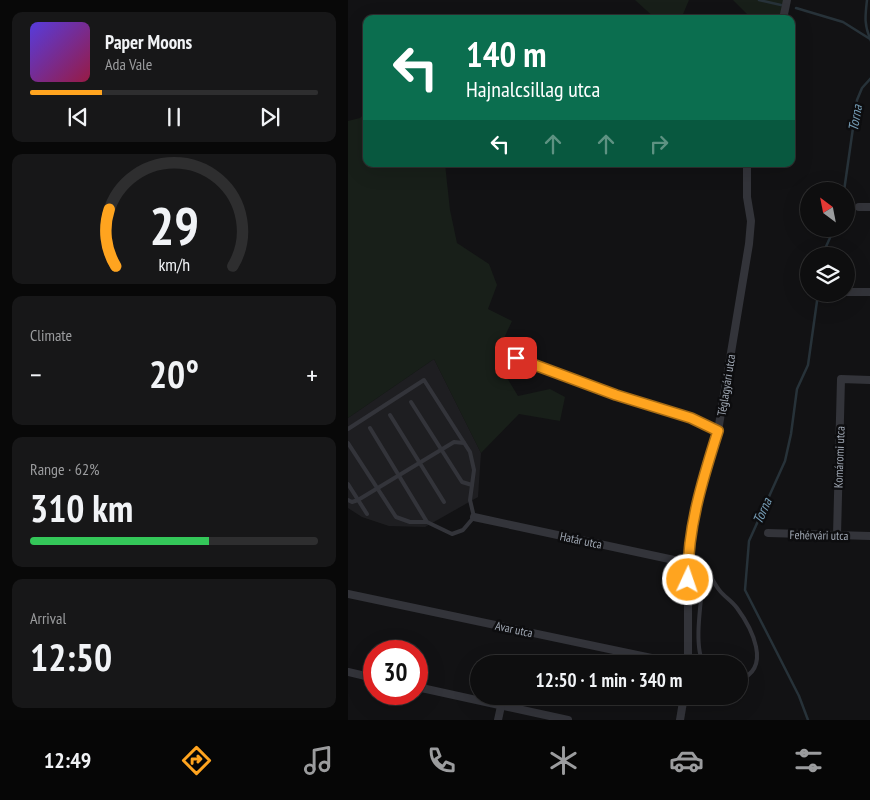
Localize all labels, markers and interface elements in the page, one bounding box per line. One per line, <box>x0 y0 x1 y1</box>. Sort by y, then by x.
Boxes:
text: Paper Moons <box>105 30 192 54</box>
text: 140 m <box>466 31 547 77</box>
icon: left <box>383 35 448 100</box>
text: Ada Vale <box>105 54 152 74</box>
text: Hajnalcsillag utca <box>466 75 600 103</box>
water label: Torna <box>844 102 866 132</box>
icon: previous <box>64 103 92 131</box>
icon: pause <box>160 103 188 131</box>
icon: next <box>256 103 284 131</box>
icon: left <box>486 130 514 158</box>
icon: ahead <box>539 130 567 158</box>
icon: ahead <box>592 130 620 158</box>
icon: right <box>645 130 673 158</box>
north arrow <box>800 182 856 238</box>
map controls <box>800 182 855 302</box>
text: 29 <box>149 192 199 259</box>
button: layers <box>800 247 855 302</box>
text: km/h <box>158 253 190 276</box>
text: Climate <box>30 325 72 345</box>
pin <box>495 337 537 379</box>
icon: arrive <box>502 344 530 372</box>
text: 20° <box>149 349 199 398</box>
street label: Téglagyári utca <box>714 353 738 417</box>
text: − <box>30 356 42 393</box>
text: + <box>306 356 318 393</box>
street label: Komáromi utca <box>830 425 848 488</box>
text: Range · 62% <box>30 459 99 479</box>
text: 310 km <box>30 483 133 532</box>
water label: Torna <box>748 494 776 527</box>
street label: Fehérvári utca <box>789 527 849 543</box>
street label: Határ utca <box>559 528 604 552</box>
position arrow <box>661 553 713 605</box>
text: Arrival <box>30 608 66 628</box>
street label: Avar utca <box>494 618 534 640</box>
text: 12:50 <box>30 632 112 681</box>
speed limit sign: 30 <box>363 640 428 705</box>
text: 12:50 · 1 min · 340 m <box>536 668 682 692</box>
icon: directions <box>179 743 214 778</box>
icon: music <box>301 743 336 778</box>
icon: phone <box>424 743 459 778</box>
icon: climate <box>546 743 581 778</box>
icon: car <box>669 743 704 778</box>
icon: filters <box>791 743 826 778</box>
text: 12:49 <box>44 746 91 774</box>

